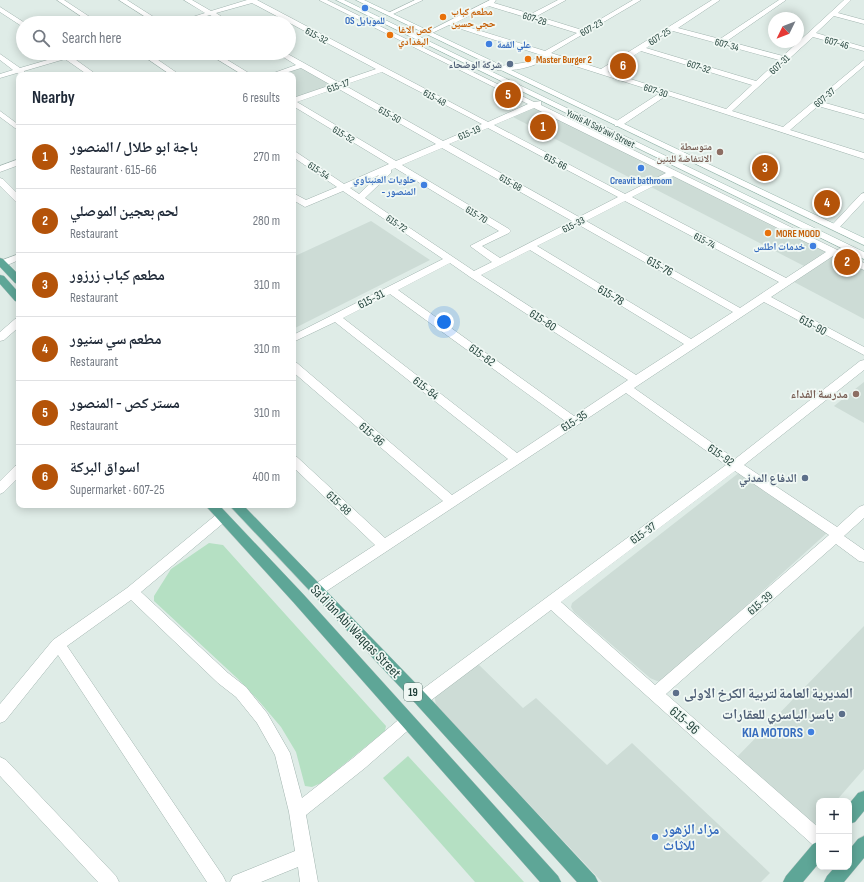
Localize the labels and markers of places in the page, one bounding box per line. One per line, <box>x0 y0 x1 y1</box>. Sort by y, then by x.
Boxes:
marker: OS للموبايل <box>360 3 370 13</box>
place label: مطعم كباب حجي حسين <box>451 6 496 31</box>
marker: مطعم كباب حجي حسين <box>438 12 448 22</box>
place label: OS للموبايل <box>345 15 385 27</box>
place label: كص الاغا البغدادي <box>398 24 433 49</box>
marker: كص الاغا البغدادي <box>385 30 395 40</box>
marker: علي القمة <box>484 39 494 49</box>
place label: علي القمة <box>497 39 531 52</box>
pin: 6 <box>610 51 636 81</box>
marker: Master Burger 2 <box>523 54 533 64</box>
place label: Master Burger 2 <box>536 54 592 66</box>
place label: شركة الوضحاء <box>449 59 502 71</box>
marker: شركة الوضحاء <box>505 59 515 69</box>
pin: 5 <box>495 80 521 110</box>
pin: 1 <box>530 112 556 142</box>
place label: متوسطة الانتفاضة للبنين <box>656 141 712 165</box>
marker: متوسطة الانتفاضة للبنين <box>715 147 725 157</box>
pin: 3 <box>752 153 778 183</box>
marker: Creavit bathroom <box>636 163 646 173</box>
place label: حلويات العنبتاوي - المنصور <box>353 174 417 198</box>
place label: Creavit bathroom <box>610 175 672 187</box>
marker: حلويات العنبتاوي - المنصور <box>419 180 429 190</box>
pin: 4 <box>814 188 840 218</box>
marker: MORE MOOD <box>763 228 773 238</box>
place label: MORE MOOD <box>776 228 820 240</box>
place label: خدمات اطلس <box>754 241 806 253</box>
marker: خدمات اطلس <box>808 241 818 251</box>
pin: 2 <box>834 247 860 277</box>
place label: مدرسة الفداء <box>791 387 848 402</box>
marker: مدرسة الفداء <box>851 389 861 399</box>
place label: الدفاع المدني <box>739 471 797 488</box>
marker: الدفاع المدني <box>800 473 810 483</box>
place label: المديرية العامة لتربية الكرخ الاولى <box>684 685 853 702</box>
marker: المديرية العامة لتربية الكرخ الاولى <box>671 688 681 698</box>
place label: ياسر الياسري للعقارات <box>722 706 834 725</box>
marker: ياسر الياسري للعقارات <box>837 709 847 719</box>
place label: KIA MOTORS <box>742 724 803 741</box>
marker: KIA MOTORS <box>806 727 816 737</box>
place label: مزاد الزهور للاثاث <box>662 821 719 854</box>
marker: مزاد الزهور للاثاث <box>650 832 660 842</box>

